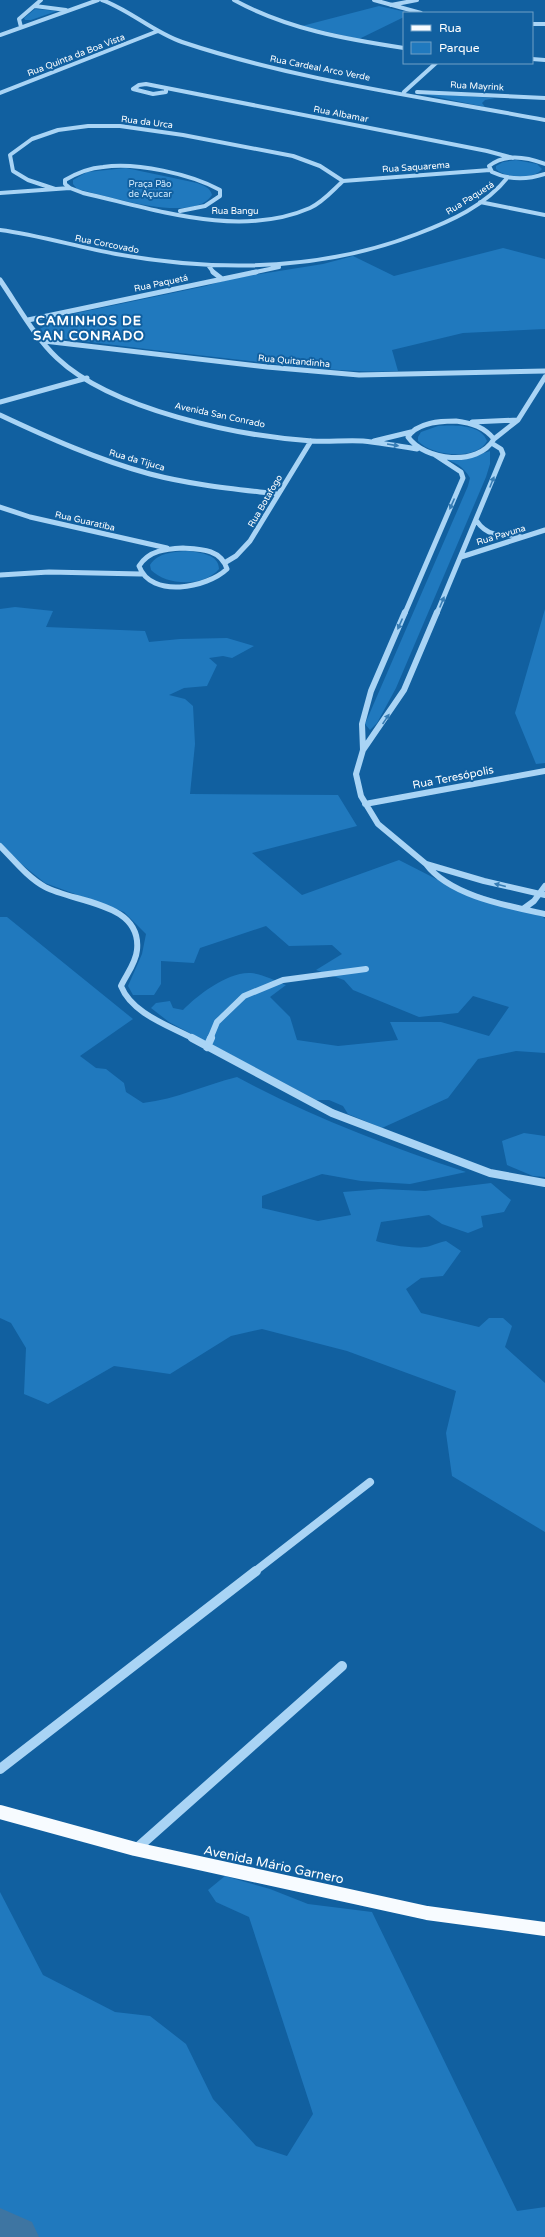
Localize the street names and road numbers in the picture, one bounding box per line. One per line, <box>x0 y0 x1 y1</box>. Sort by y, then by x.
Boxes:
street label: Rua Quinta da Boa Vista <box>26 32 127 79</box>
street label: Rua Cardeal Arco Verde <box>269 53 371 84</box>
street label: Rua Mayrink <box>450 80 504 93</box>
street label: Rua Albamar <box>313 104 370 125</box>
street label: Rua da Urca <box>120 114 174 131</box>
street label: Rua Saquarema <box>382 160 450 175</box>
street label: Rua Paquetá <box>444 179 496 218</box>
street label: Rua Bangu <box>211 206 259 217</box>
street label: Rua Corcovado <box>74 233 141 256</box>
street label: Rua Paquetá <box>133 272 189 295</box>
street label: Rua Quitandinha <box>258 353 330 370</box>
street label: Avenida San Conrado <box>174 401 267 431</box>
street label: Rua da Tijuca <box>108 447 166 474</box>
street label: Rua Botafogo <box>246 472 285 530</box>
street label: Rua Guaratiba <box>54 509 116 534</box>
street label: Rua Pavuna <box>475 523 527 548</box>
street label: Rua Teresópolis <box>411 763 495 792</box>
street label: Avenida Mário Garnero <box>202 1842 345 1888</box>

